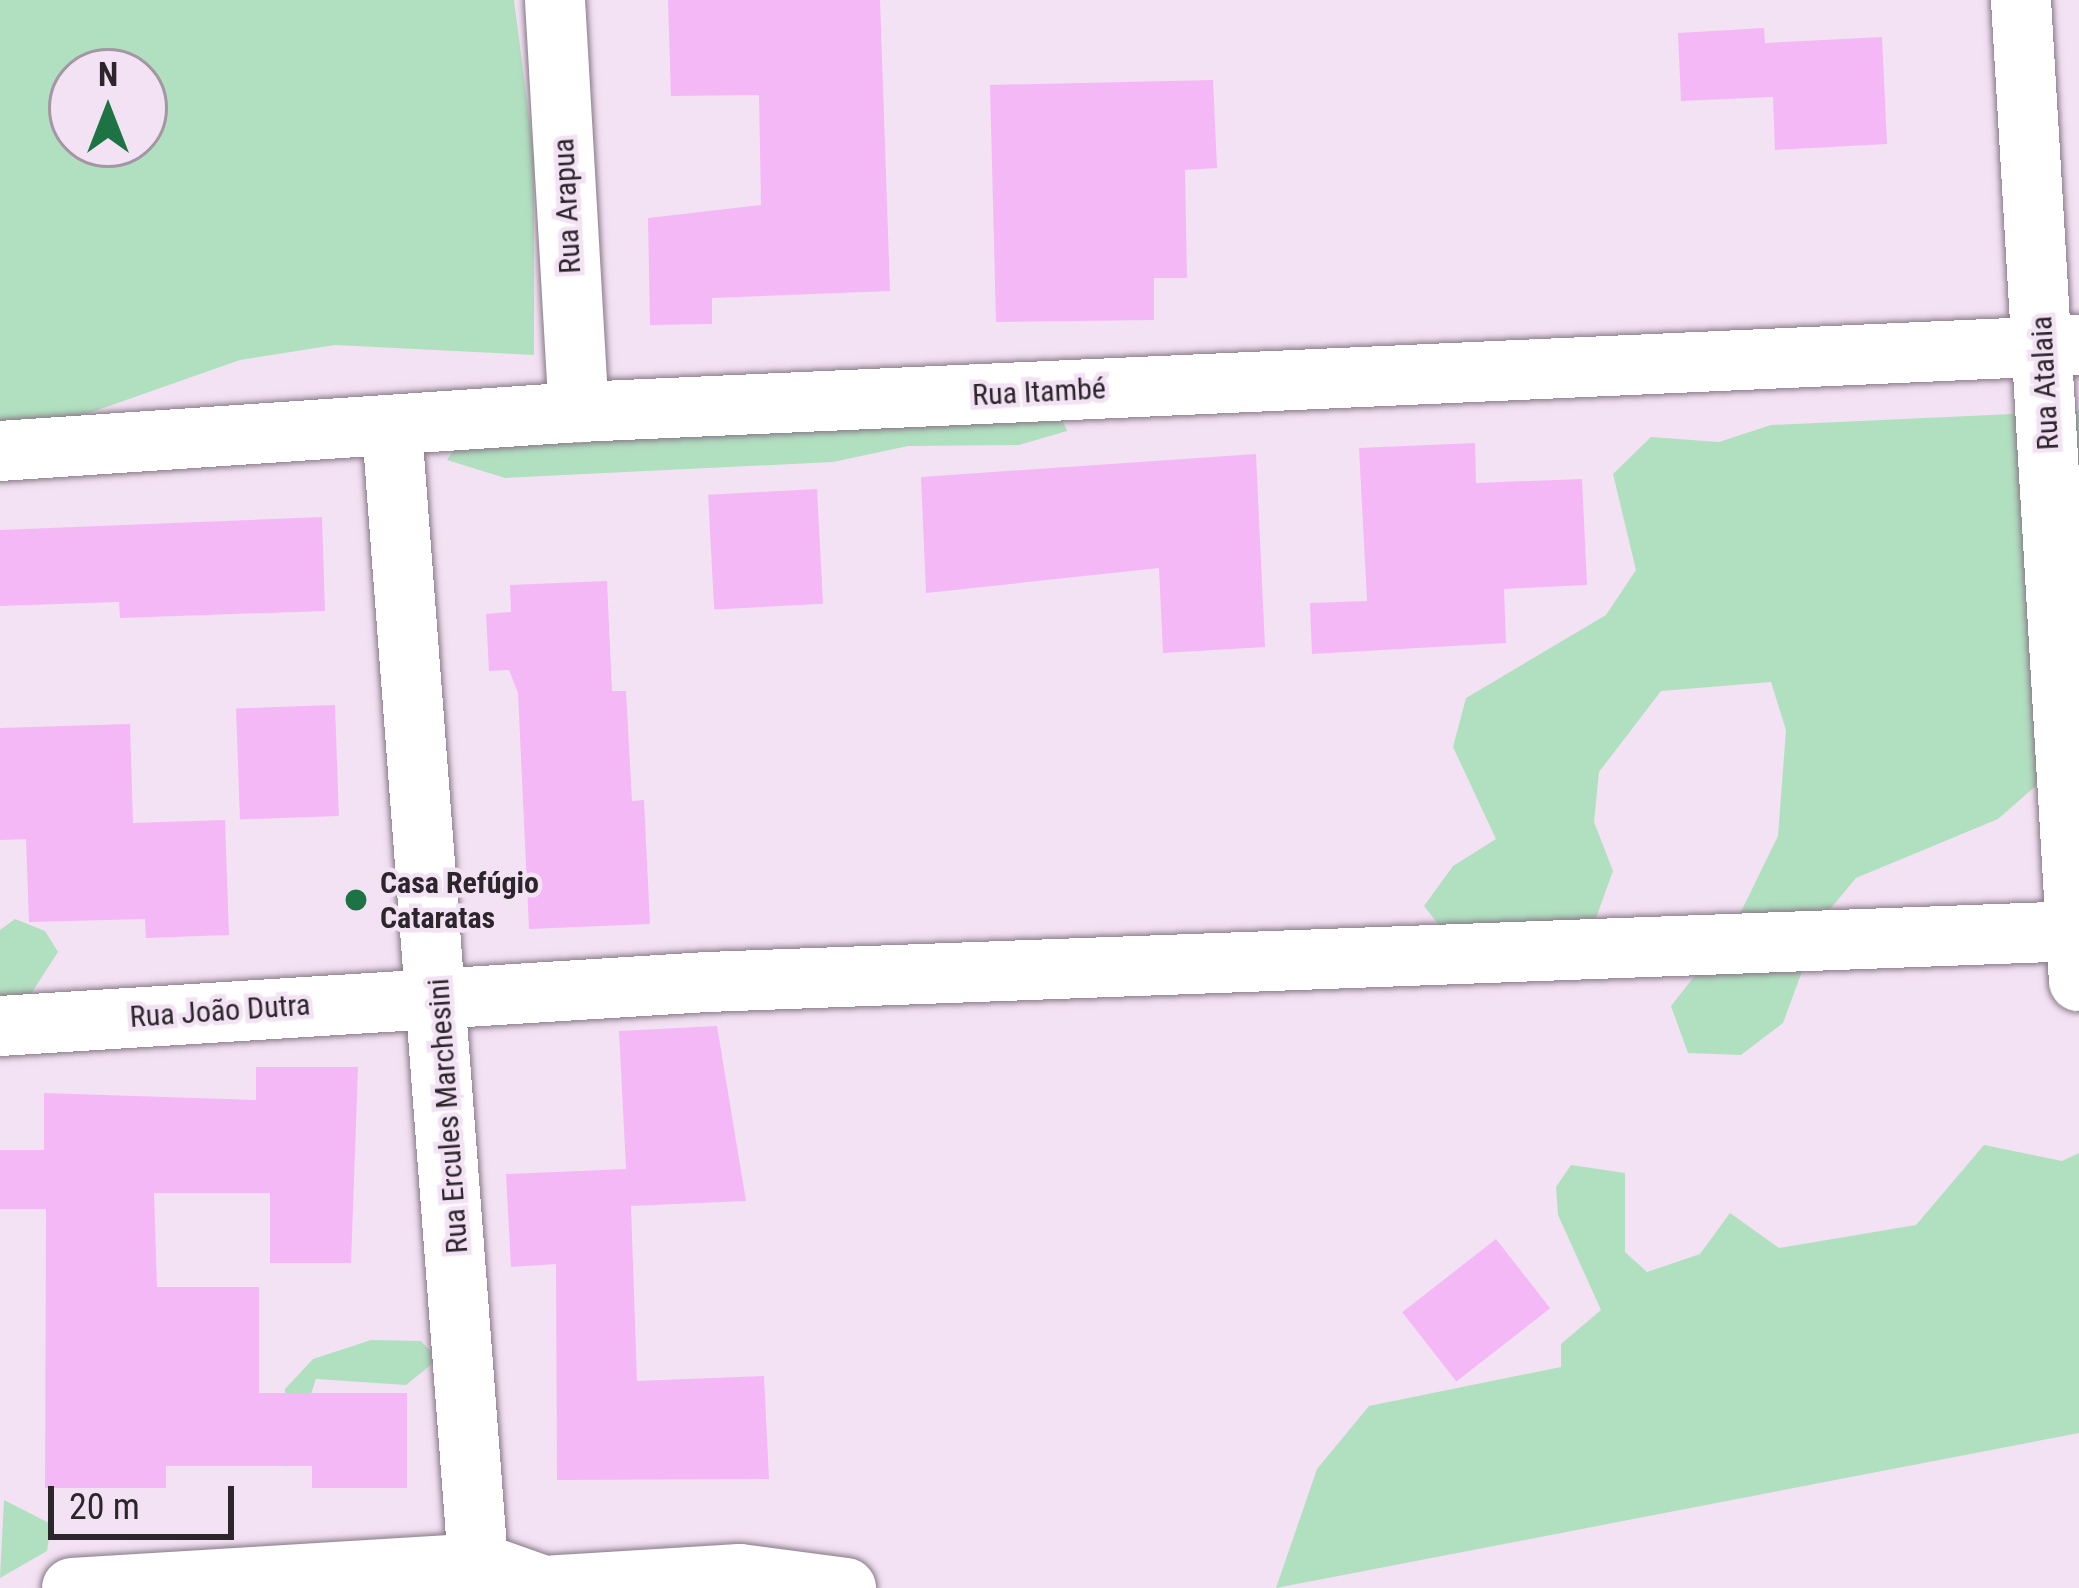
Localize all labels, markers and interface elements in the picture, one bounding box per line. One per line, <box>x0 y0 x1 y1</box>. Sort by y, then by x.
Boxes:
north arrow <box>48 48 168 168</box>
text: N <box>98 55 118 94</box>
street label: Rua Arapua <box>545 137 589 275</box>
street label: Rua Atalaia <box>2024 315 2066 451</box>
street label: Rua Itambé <box>971 371 1107 413</box>
place label: Casa Refúgio Cataratas <box>380 865 539 936</box>
marker: Casa Refúgio Cataratas <box>343 887 369 913</box>
street label: Rua Ercules Marchesini <box>420 977 476 1255</box>
street label: Rua João Dutra <box>128 987 312 1035</box>
scale bar <box>54 1462 240 1536</box>
text: 20 m <box>69 1486 140 1528</box>

